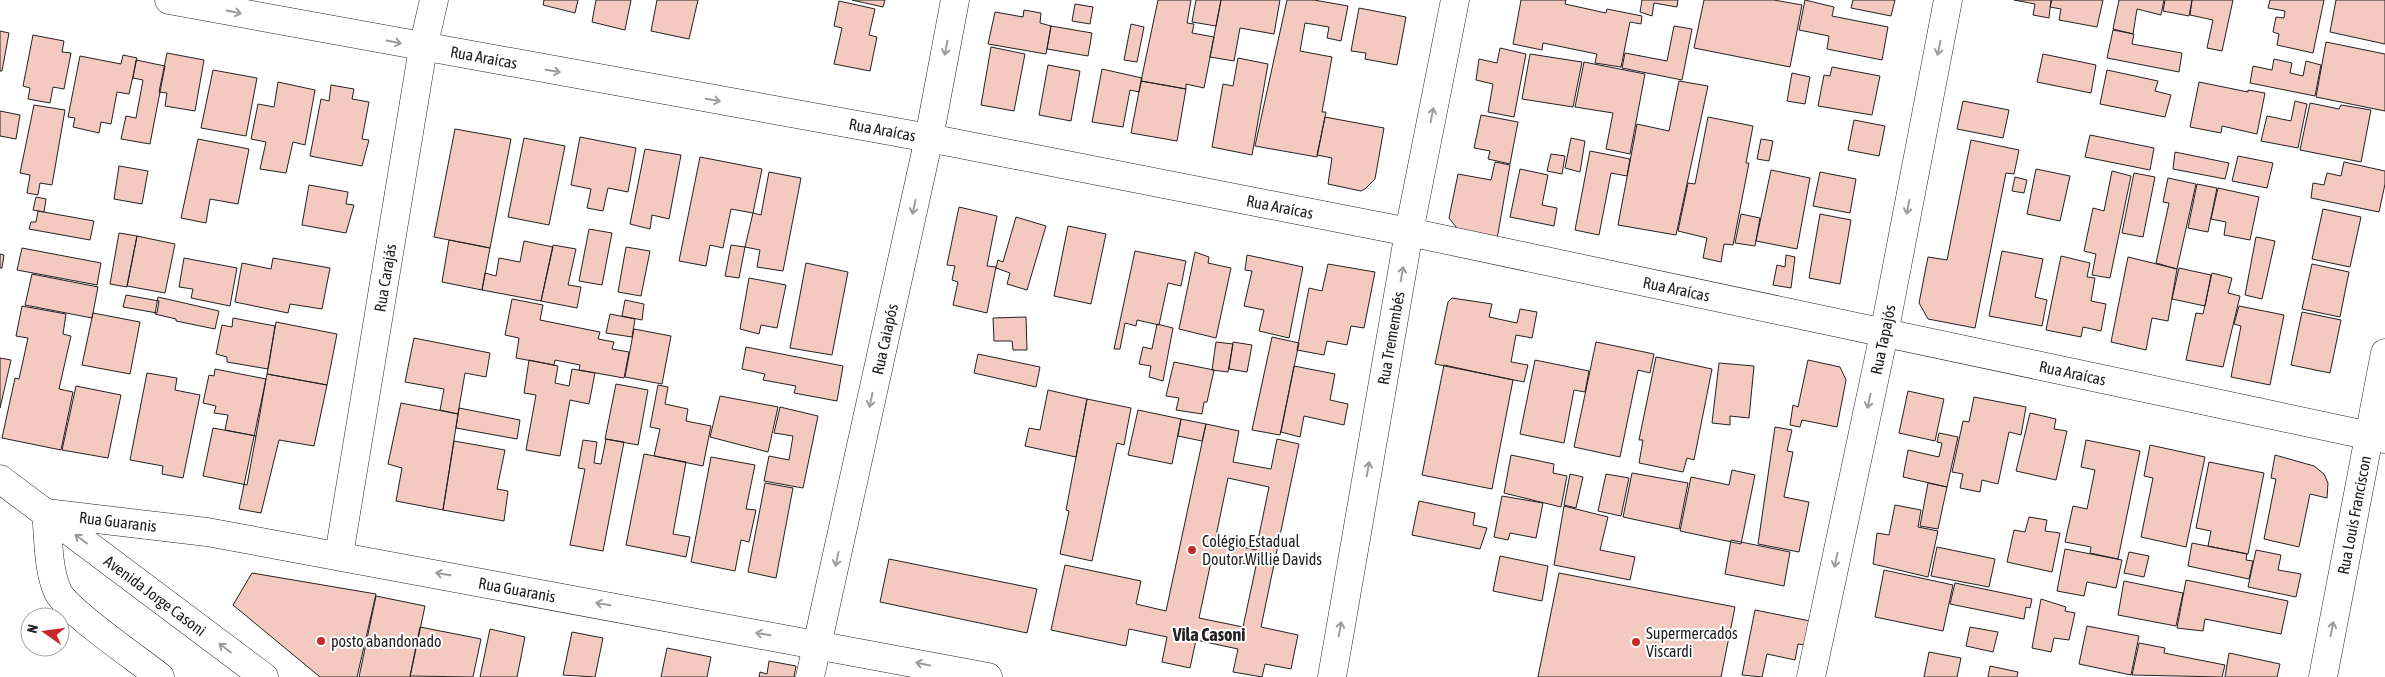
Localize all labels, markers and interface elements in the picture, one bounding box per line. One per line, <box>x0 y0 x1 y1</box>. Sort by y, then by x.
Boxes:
one-way arrow <box>225 8 241 18</box>
one-way arrow <box>385 38 401 48</box>
one-way arrow <box>1933 39 1943 55</box>
one-way arrow <box>940 40 950 56</box>
street label: Rua Araícas <box>449 42 519 72</box>
one-way arrow <box>545 67 561 77</box>
one-way arrow <box>705 95 721 105</box>
one-way arrow <box>1428 107 1437 123</box>
street label: Rua Araícas <box>847 115 918 145</box>
street label: Rua Araícas <box>1245 191 1315 222</box>
one-way arrow <box>908 199 918 215</box>
one-way arrow <box>1903 199 1912 215</box>
street label: Rua Carajás <box>370 242 399 313</box>
one-way arrow <box>1397 267 1407 283</box>
street label: Rua Araícas <box>1641 273 1712 305</box>
street label: Rua Tremembés <box>1374 290 1408 386</box>
street label: Rua Caiapós <box>868 302 901 376</box>
street label: Rua Tapajós <box>1867 303 1898 376</box>
street label: Rua Araícas <box>2038 357 2108 389</box>
one-way arrow <box>866 392 876 408</box>
one-way arrow <box>1864 393 1874 409</box>
street label: Rua Louis Franciscon <box>2334 454 2374 576</box>
one-way arrow <box>1363 461 1373 477</box>
street label: Rua Guaranis <box>78 508 158 535</box>
place label: Colégio Estadual Doutor Willie Davids <box>1202 532 1322 568</box>
one-way arrow <box>75 534 88 545</box>
marker: Colégio Estadual Doutor Willie Davids <box>1186 544 1198 556</box>
one-way arrow <box>832 550 841 566</box>
street label: Avenida Jorge Casoni <box>101 551 210 639</box>
one-way arrow <box>1830 552 1840 568</box>
one-way arrow <box>436 569 452 579</box>
street label: Rua Guaranis <box>477 574 557 606</box>
one-way arrow <box>596 599 612 608</box>
north arrow <box>20 607 70 657</box>
one-way arrow <box>1336 621 1346 637</box>
one-way arrow <box>2327 622 2337 638</box>
text: N <box>24 623 41 635</box>
district label: Vila Casoni <box>1172 624 1245 645</box>
place label: Supermercados Viscardi <box>1646 624 1738 660</box>
one-way arrow <box>755 628 771 638</box>
place label: posto abandonado <box>331 632 442 651</box>
marker: posto abandonado <box>315 635 327 647</box>
marker: Supermercados Viscardi <box>1630 636 1642 648</box>
one-way arrow <box>219 642 232 653</box>
one-way arrow <box>915 659 931 669</box>

